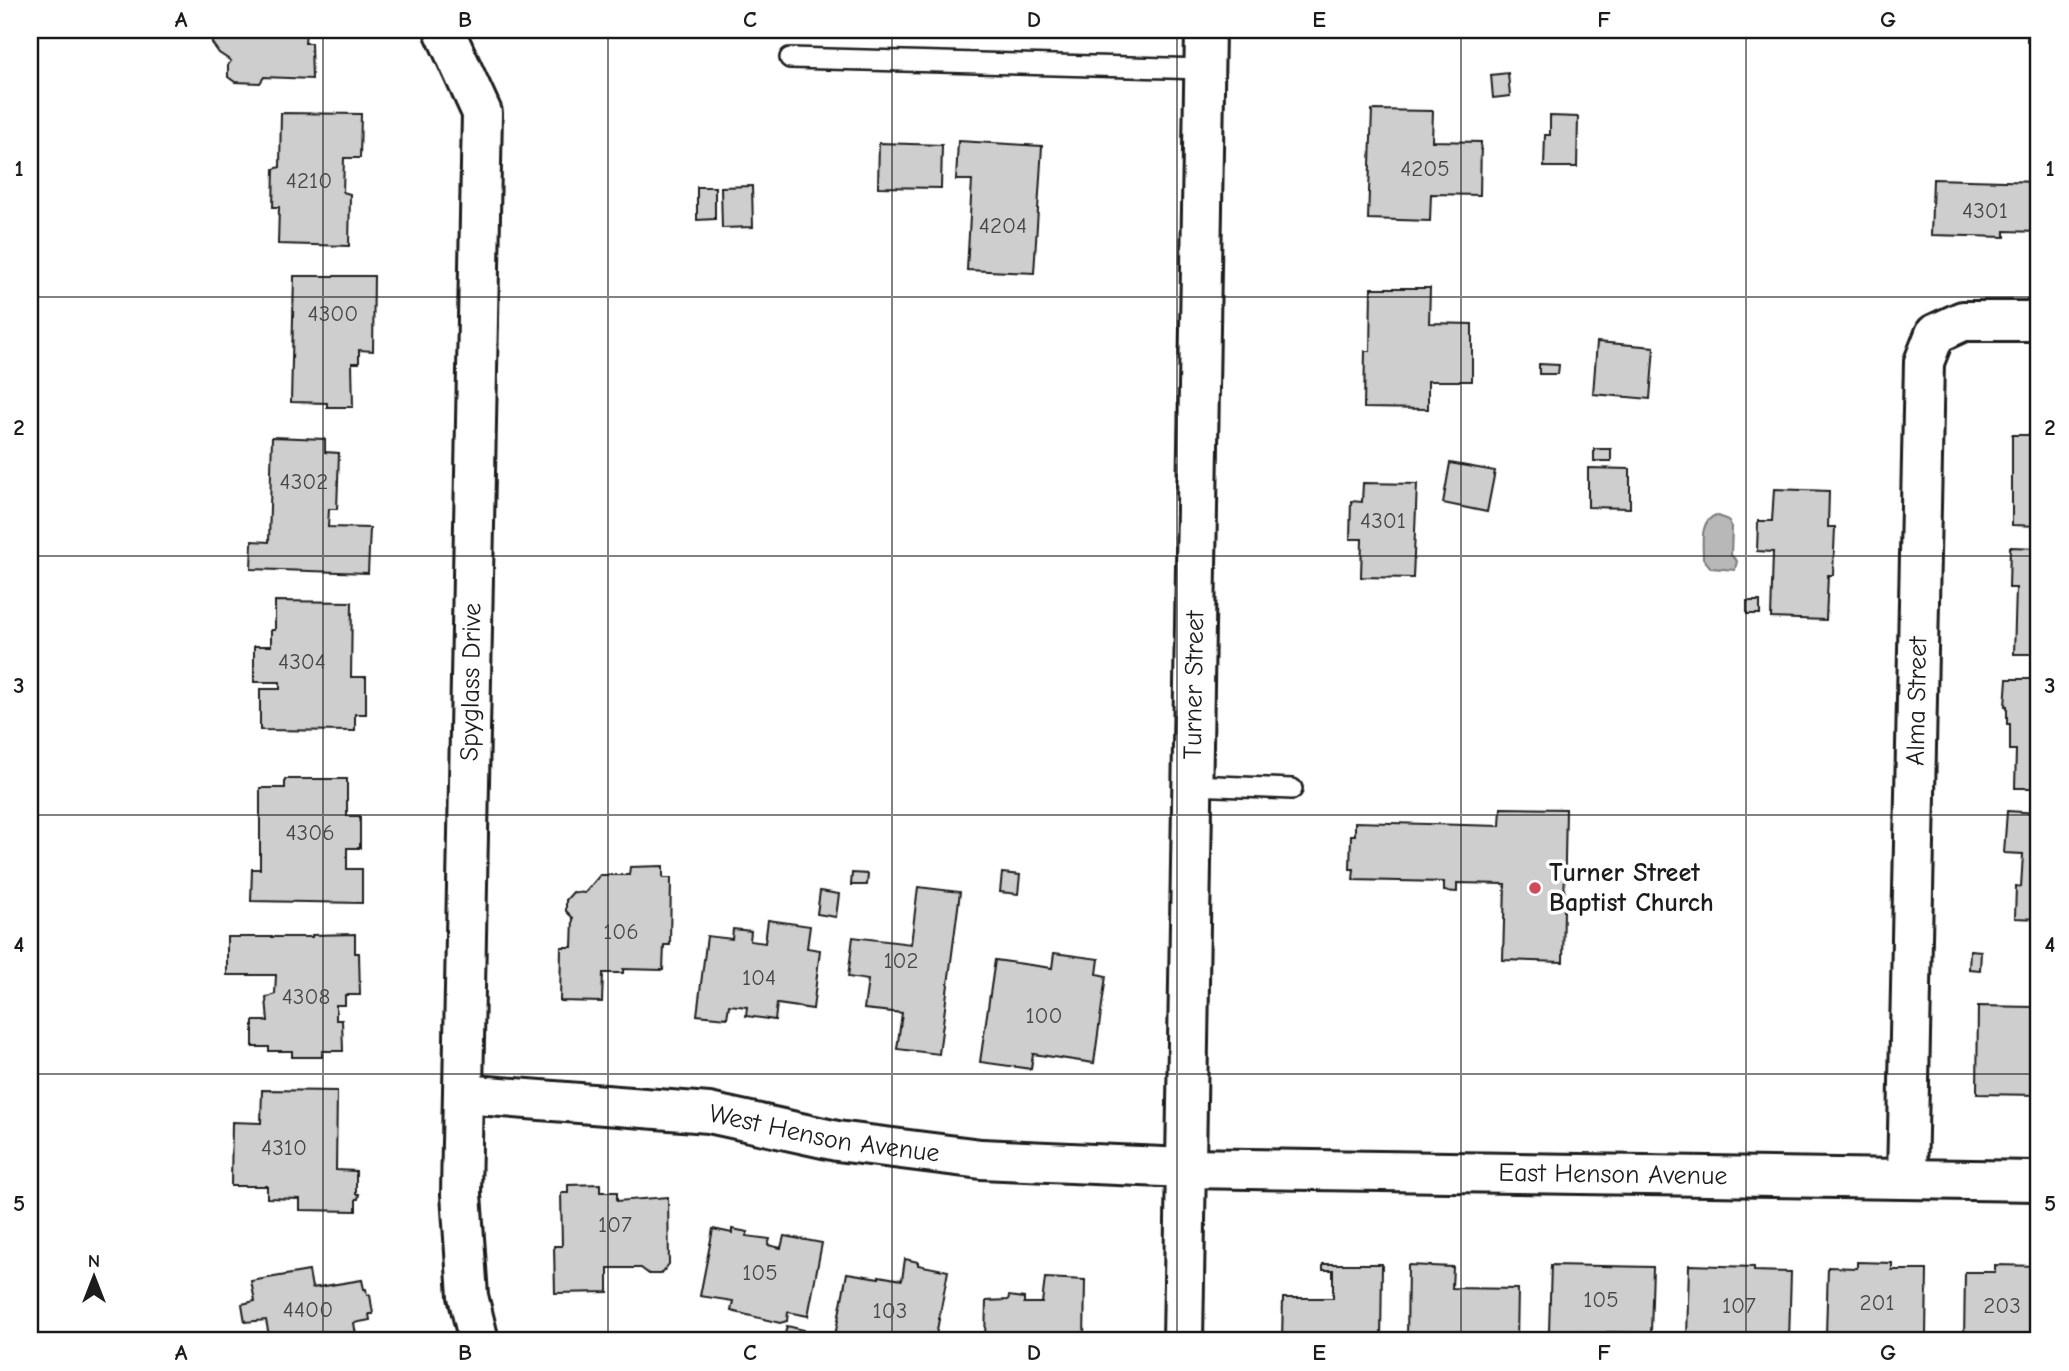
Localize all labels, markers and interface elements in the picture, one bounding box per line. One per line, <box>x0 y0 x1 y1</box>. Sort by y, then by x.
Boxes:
text: A <box>175 6 188 33</box>
text: B <box>458 6 472 33</box>
text: C <box>743 6 757 33</box>
text: D <box>1027 6 1041 33</box>
text: E <box>1312 6 1326 33</box>
text: F <box>1597 6 1611 33</box>
text: G <box>1880 6 1896 33</box>
text: 1 <box>14 155 24 182</box>
house number: 4205 <box>1400 155 1450 182</box>
text: 1 <box>2045 155 2055 182</box>
house number: 4210 <box>286 167 332 194</box>
house number: 4301 <box>1962 197 2008 224</box>
house number: 4204 <box>979 212 1027 239</box>
house number: 4300 <box>308 300 358 327</box>
text: 2 <box>13 414 25 441</box>
text: 2 <box>2044 414 2056 441</box>
house number: 4302 <box>280 468 328 495</box>
house number: 4301 <box>1360 507 1406 534</box>
street label: Spyglass Drive <box>455 603 487 761</box>
street label: Turner Street <box>1178 609 1210 760</box>
street label: Alma Street <box>1901 634 1933 766</box>
house number: 4304 <box>278 648 326 675</box>
text: 3 <box>13 672 25 699</box>
text: 3 <box>2044 672 2056 699</box>
house number: 4306 <box>285 819 335 846</box>
place label: Turner Street Baptist Church <box>1549 858 1714 918</box>
marker: Turner Street Baptist Church <box>1527 880 1543 896</box>
house number: 106 <box>603 918 639 945</box>
text: 4 <box>14 931 25 958</box>
text: 4 <box>2045 931 2056 958</box>
house number: 102 <box>883 947 919 974</box>
house number: 104 <box>742 964 776 991</box>
house number: 4308 <box>282 983 330 1010</box>
house number: 100 <box>1025 1002 1063 1029</box>
street label: West Henson Avenue <box>706 1098 941 1169</box>
house number: 4310 <box>261 1134 307 1161</box>
street label: East Henson Avenue <box>1498 1158 1728 1191</box>
text: 5 <box>13 1190 25 1217</box>
text: 5 <box>2044 1190 2056 1217</box>
house number: 107 <box>598 1211 632 1238</box>
north arrow <box>60 1242 130 1312</box>
text: N <box>88 1250 100 1272</box>
house number: 105 <box>742 1259 778 1286</box>
house number: 105 <box>1583 1286 1619 1313</box>
house number: 201 <box>1859 1289 1895 1316</box>
house number: 107 <box>1722 1292 1756 1319</box>
house number: 203 <box>1983 1292 2021 1319</box>
house number: 4400 <box>283 1296 333 1323</box>
house number: 103 <box>873 1297 907 1324</box>
text: A <box>175 1339 188 1366</box>
text: B <box>458 1339 472 1366</box>
text: C <box>743 1339 757 1366</box>
text: D <box>1027 1339 1041 1366</box>
text: E <box>1312 1339 1326 1366</box>
text: F <box>1597 1339 1611 1366</box>
text: G <box>1880 1339 1896 1366</box>

